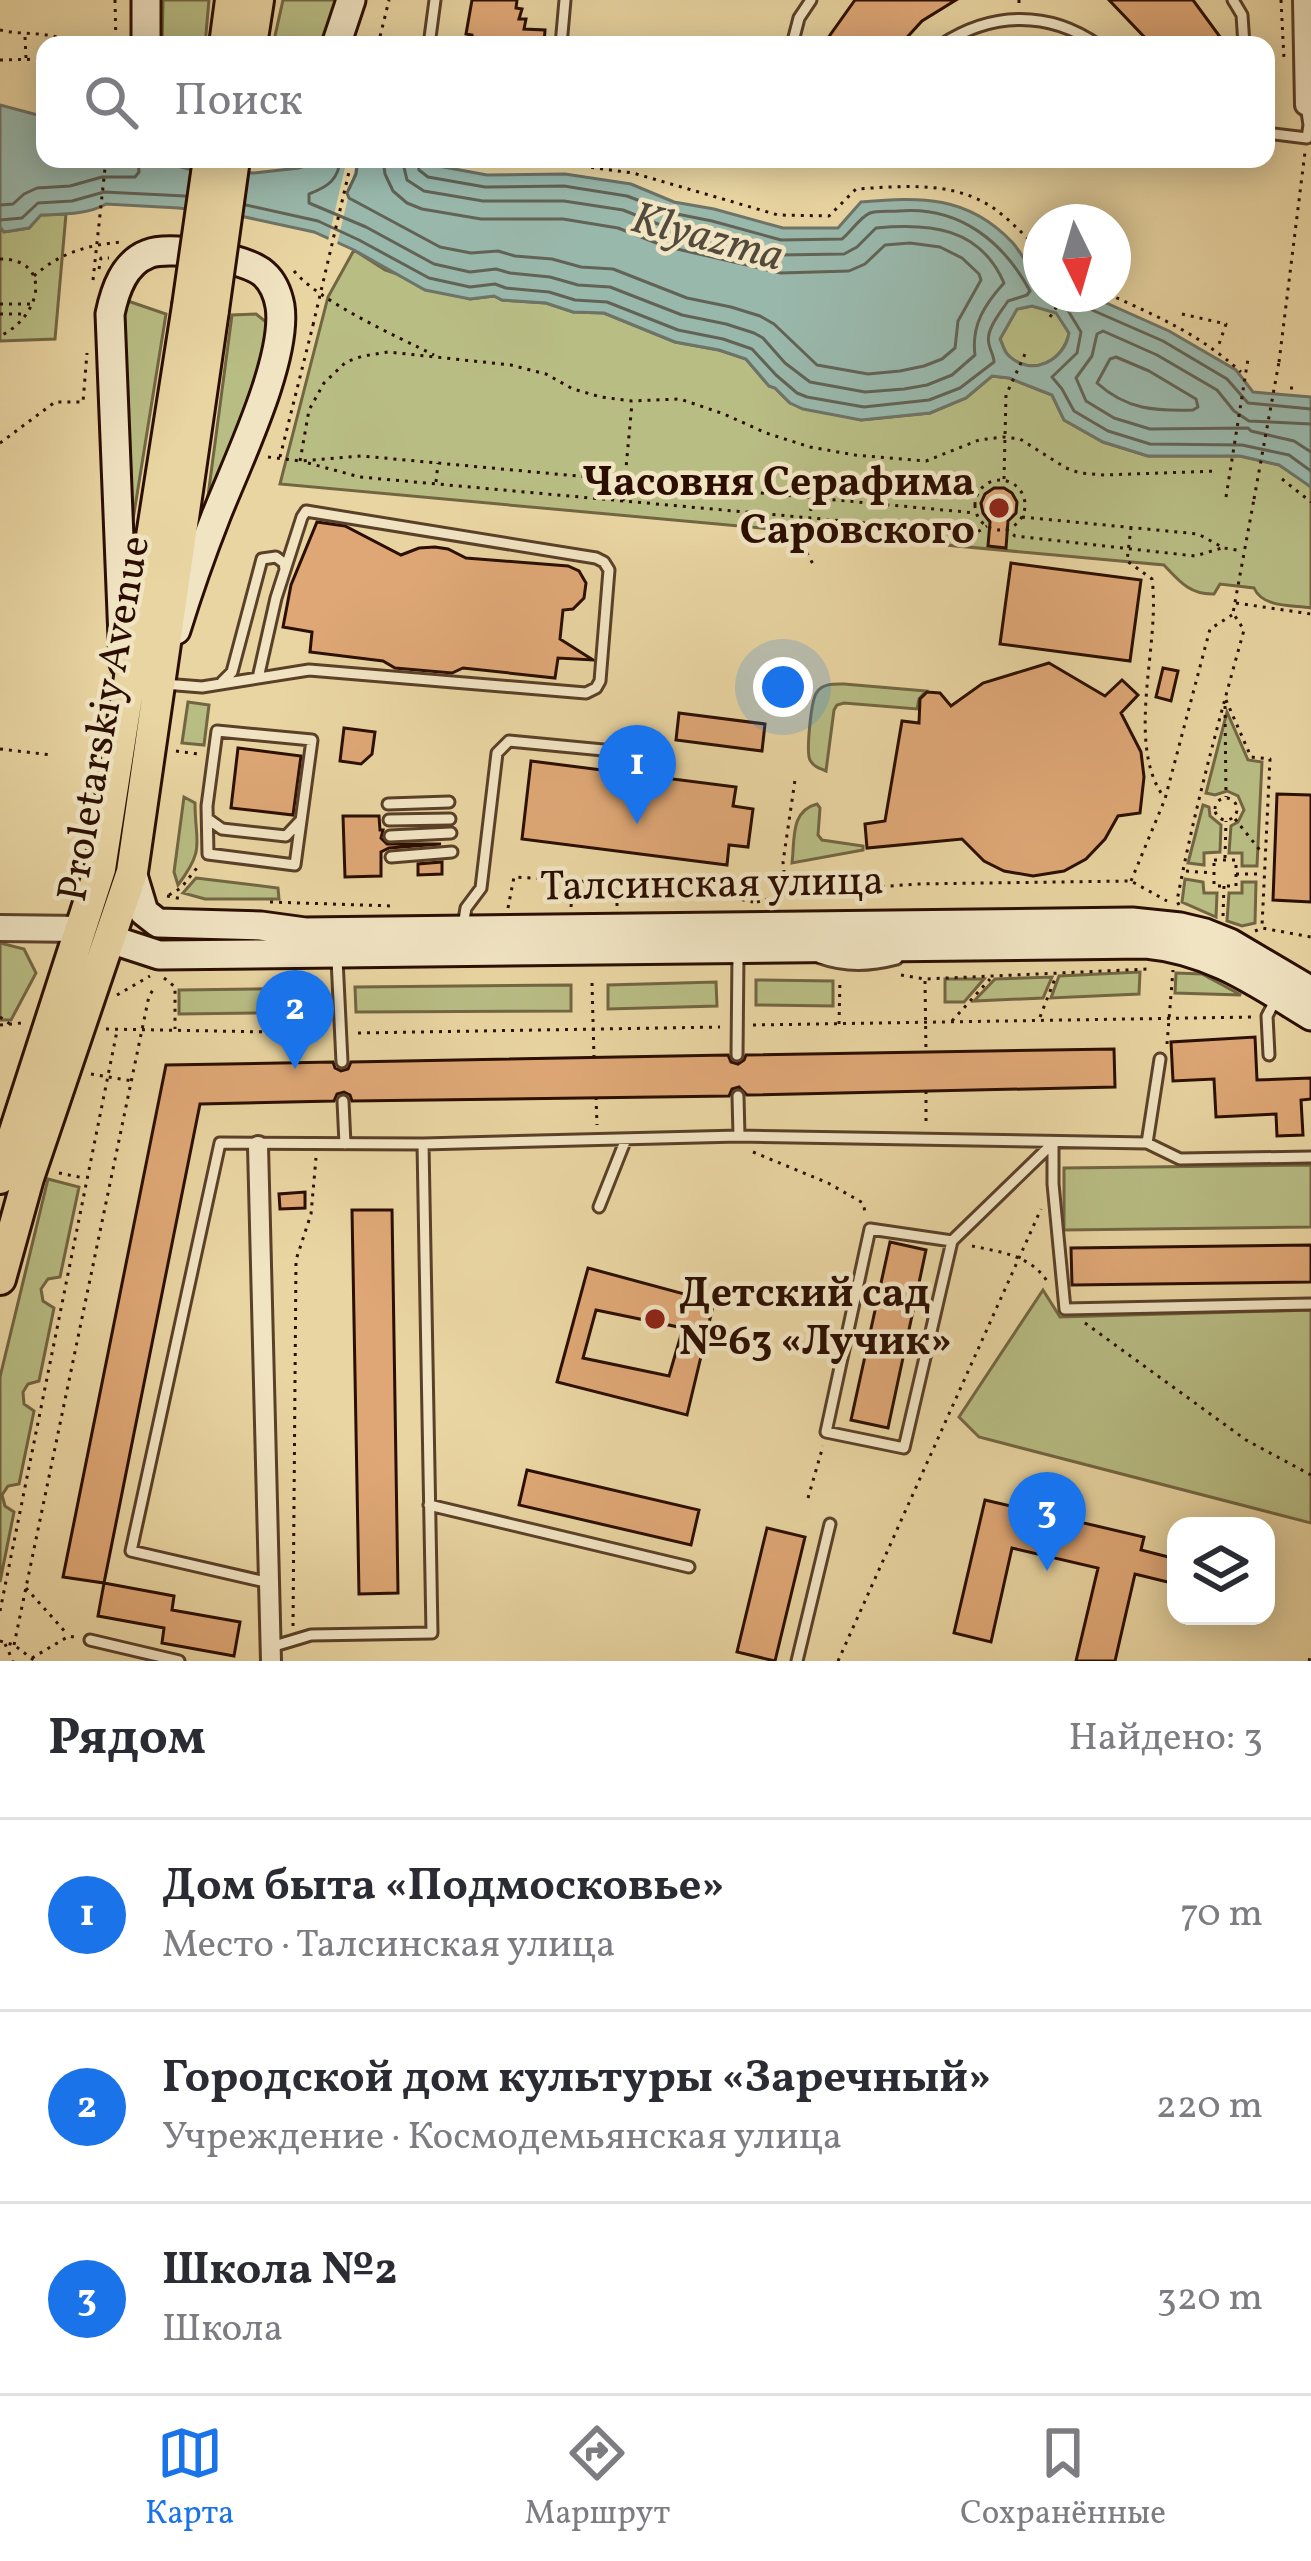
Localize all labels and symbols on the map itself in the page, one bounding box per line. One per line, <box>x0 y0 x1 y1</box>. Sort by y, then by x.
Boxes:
water label: Klyazma <box>624 188 790 290</box>
north arrow <box>1023 204 1131 312</box>
place label: Часовня Серафима Саровского <box>582 455 975 562</box>
marker: Часовня Серафима Саровского <box>986 495 1012 521</box>
street label: Proletarskiy Avenue <box>45 531 167 907</box>
your location <box>753 657 813 717</box>
pin: 1 <box>598 725 676 824</box>
street label: Талсинская улица <box>540 854 884 918</box>
pin: 2 <box>256 970 334 1069</box>
place label: Детский сад №63 «Лучик» <box>679 1266 952 1373</box>
marker: Детский сад №63 «Лучик» <box>642 1306 668 1332</box>
pin: 3 <box>1008 1472 1086 1571</box>

